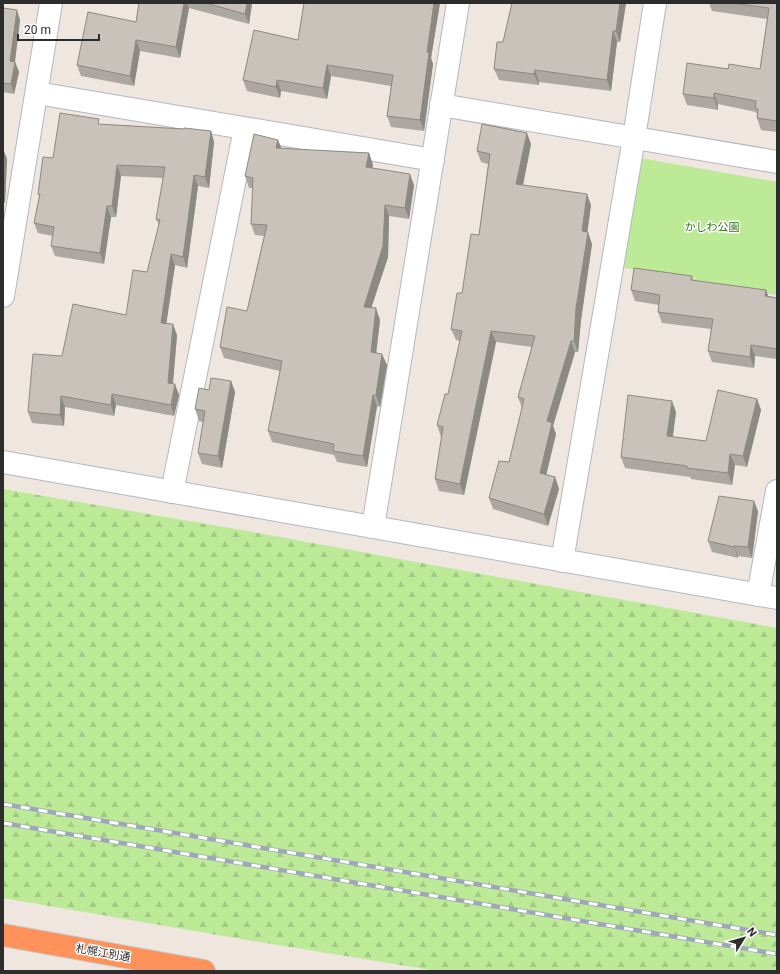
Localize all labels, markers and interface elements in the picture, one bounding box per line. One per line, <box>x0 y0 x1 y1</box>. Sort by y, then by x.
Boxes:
scale bar <box>18 16 99 42</box>
text: 20 m <box>24 23 51 37</box>
park label: かしわ公園 <box>685 221 740 234</box>
north arrow <box>724 918 764 958</box>
text: N <box>744 925 759 939</box>
street label: 札幌江別通 <box>75 942 131 964</box>

